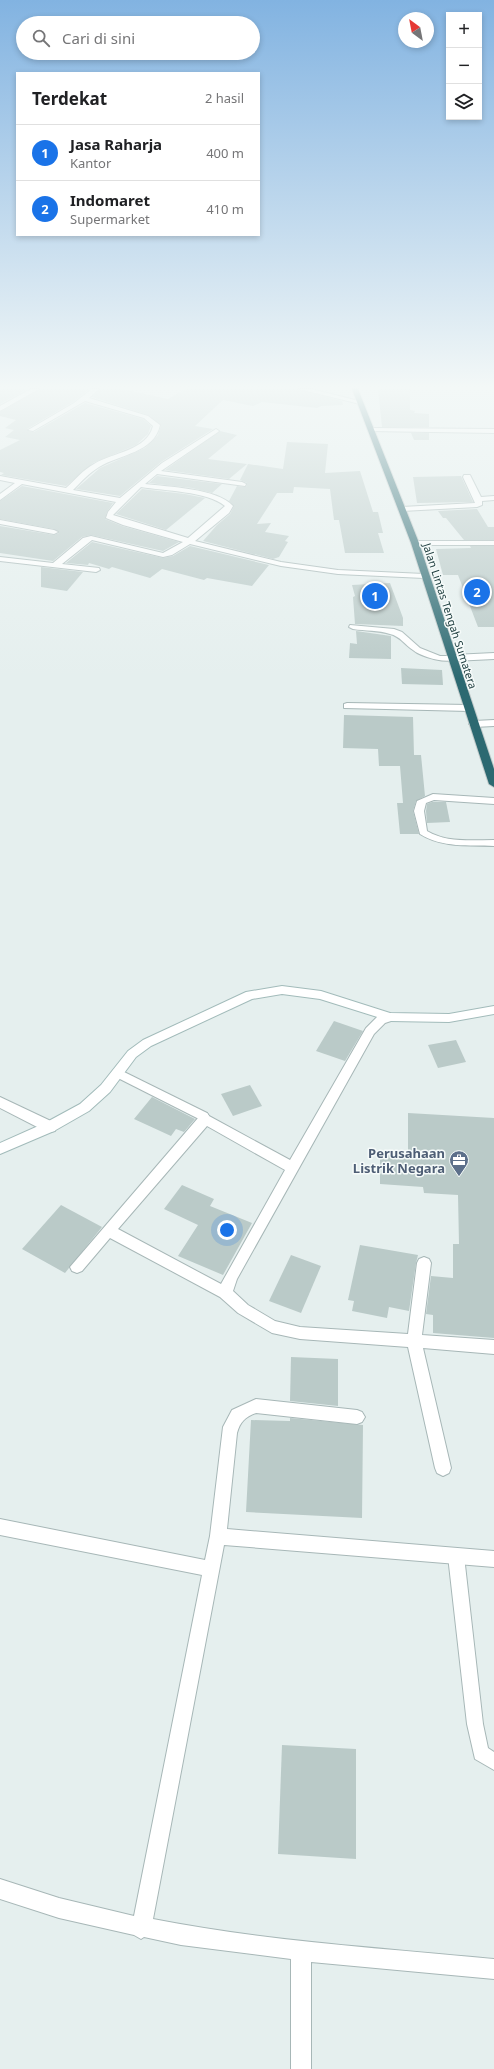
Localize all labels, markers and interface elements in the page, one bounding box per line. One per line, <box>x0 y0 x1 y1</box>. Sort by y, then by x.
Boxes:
north arrow <box>398 12 434 48</box>
map controls <box>446 12 482 120</box>
button: + <box>446 12 482 48</box>
search box <box>16 16 260 60</box>
icon: search <box>30 27 52 49</box>
text: Cari di sini <box>62 28 135 48</box>
button: − <box>446 48 482 84</box>
button: layers <box>446 84 482 120</box>
text: Terdekat <box>32 87 107 110</box>
text: 2 hasil <box>205 89 244 107</box>
text: Jasa Raharja <box>70 134 162 154</box>
text: 1 <box>41 144 49 162</box>
text: 400 m <box>206 144 244 162</box>
text: Kantor <box>70 154 111 172</box>
text: Indomaret <box>70 190 150 210</box>
text: 2 <box>41 200 49 218</box>
text: 410 m <box>206 200 244 218</box>
text: Supermarket <box>70 210 150 228</box>
street label: Jalan Lintas Tengah Sumatera <box>419 540 481 691</box>
pin: 2 <box>464 577 490 607</box>
pin: 1 <box>362 581 388 611</box>
place label: Perusahaan Listrik Negara <box>353 1144 445 1177</box>
office icon: Perusahaan Listrik Negara <box>448 1149 470 1177</box>
your location <box>217 1220 237 1240</box>

